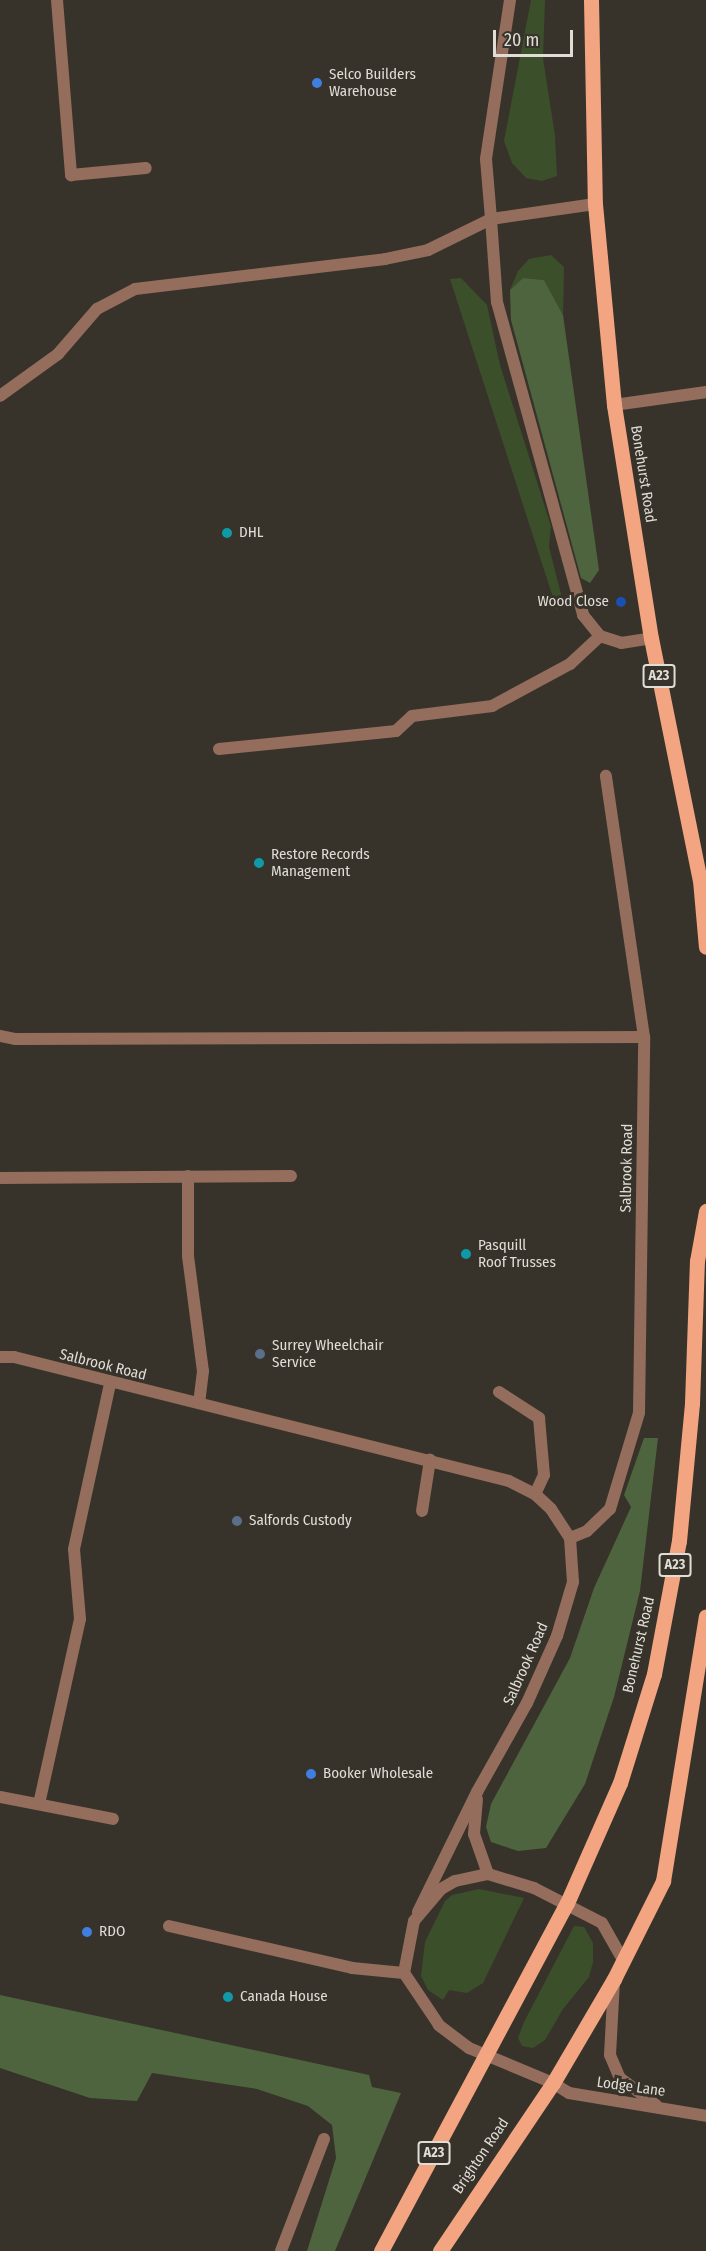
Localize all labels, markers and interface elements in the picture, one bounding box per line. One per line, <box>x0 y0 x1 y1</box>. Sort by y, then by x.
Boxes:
scale bar <box>496 18 576 56</box>
text: 20 m <box>504 29 539 51</box>
place label: Selco Builders Warehouse <box>329 65 416 100</box>
marker: Selco Builders Warehouse <box>310 76 324 90</box>
street label: Bonehurst Road <box>626 424 660 524</box>
place label: DHL <box>239 524 263 542</box>
marker: DHL <box>220 526 234 540</box>
place label: Wood Close <box>538 593 609 611</box>
marker: Wood Close <box>614 595 628 609</box>
road number: A23 <box>642 665 676 687</box>
place label: Restore Records Management <box>271 845 370 880</box>
marker: Restore Records Management <box>252 856 266 870</box>
street label: Salbrook Road <box>617 1123 637 1213</box>
place label: Pasquill Roof Trusses <box>478 1236 556 1271</box>
marker: Pasquill Roof Trusses <box>459 1247 473 1261</box>
place label: Surrey Wheelchair Service <box>272 1336 383 1371</box>
street label: Salbrook Road <box>58 1346 148 1384</box>
marker: Surrey Wheelchair Service <box>253 1347 267 1361</box>
place label: Salfords Custody <box>249 1512 352 1530</box>
marker: Salfords Custody <box>230 1514 244 1528</box>
road number: A23 <box>658 1554 692 1576</box>
street label: Bonehurst Road <box>619 1595 659 1695</box>
street label: Salbrook Road <box>500 1620 552 1708</box>
place label: Booker Wholesale <box>323 1765 433 1783</box>
marker: Booker Wholesale <box>304 1767 318 1781</box>
place label: RDO <box>99 1923 125 1941</box>
marker: RDO <box>80 1925 94 1939</box>
place label: Canada House <box>240 1988 328 2006</box>
marker: Canada House <box>221 1990 235 2004</box>
street label: Lodge Lane <box>595 2073 667 2101</box>
street label: Brighton Road <box>449 2115 513 2197</box>
road number: A23 <box>418 2142 450 2164</box>

